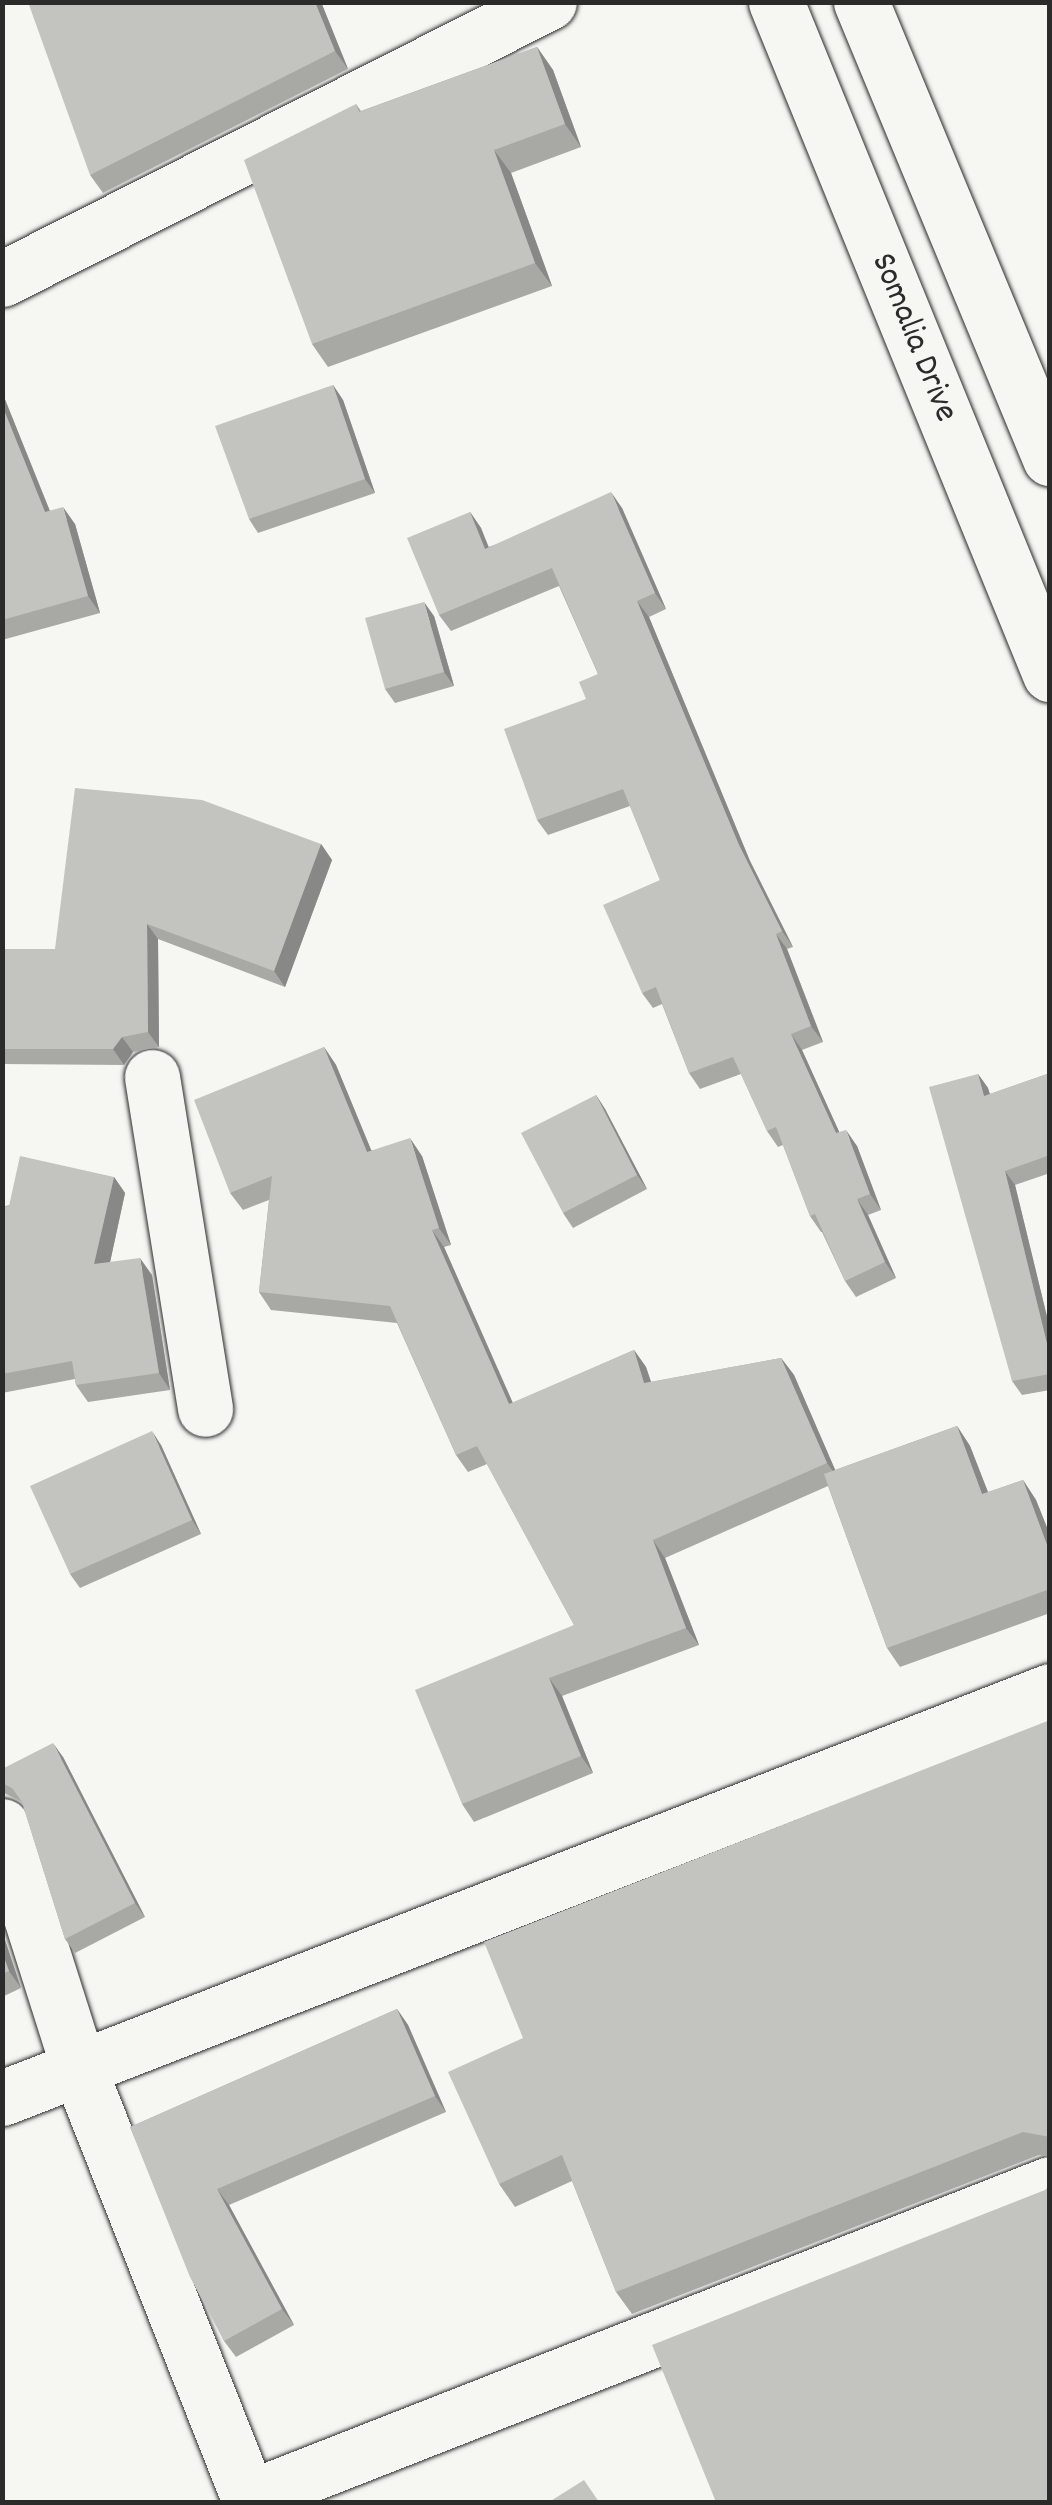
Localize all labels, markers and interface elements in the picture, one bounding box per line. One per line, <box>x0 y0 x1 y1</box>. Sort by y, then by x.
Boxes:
street label: Somalia Drive <box>860 248 966 428</box>

